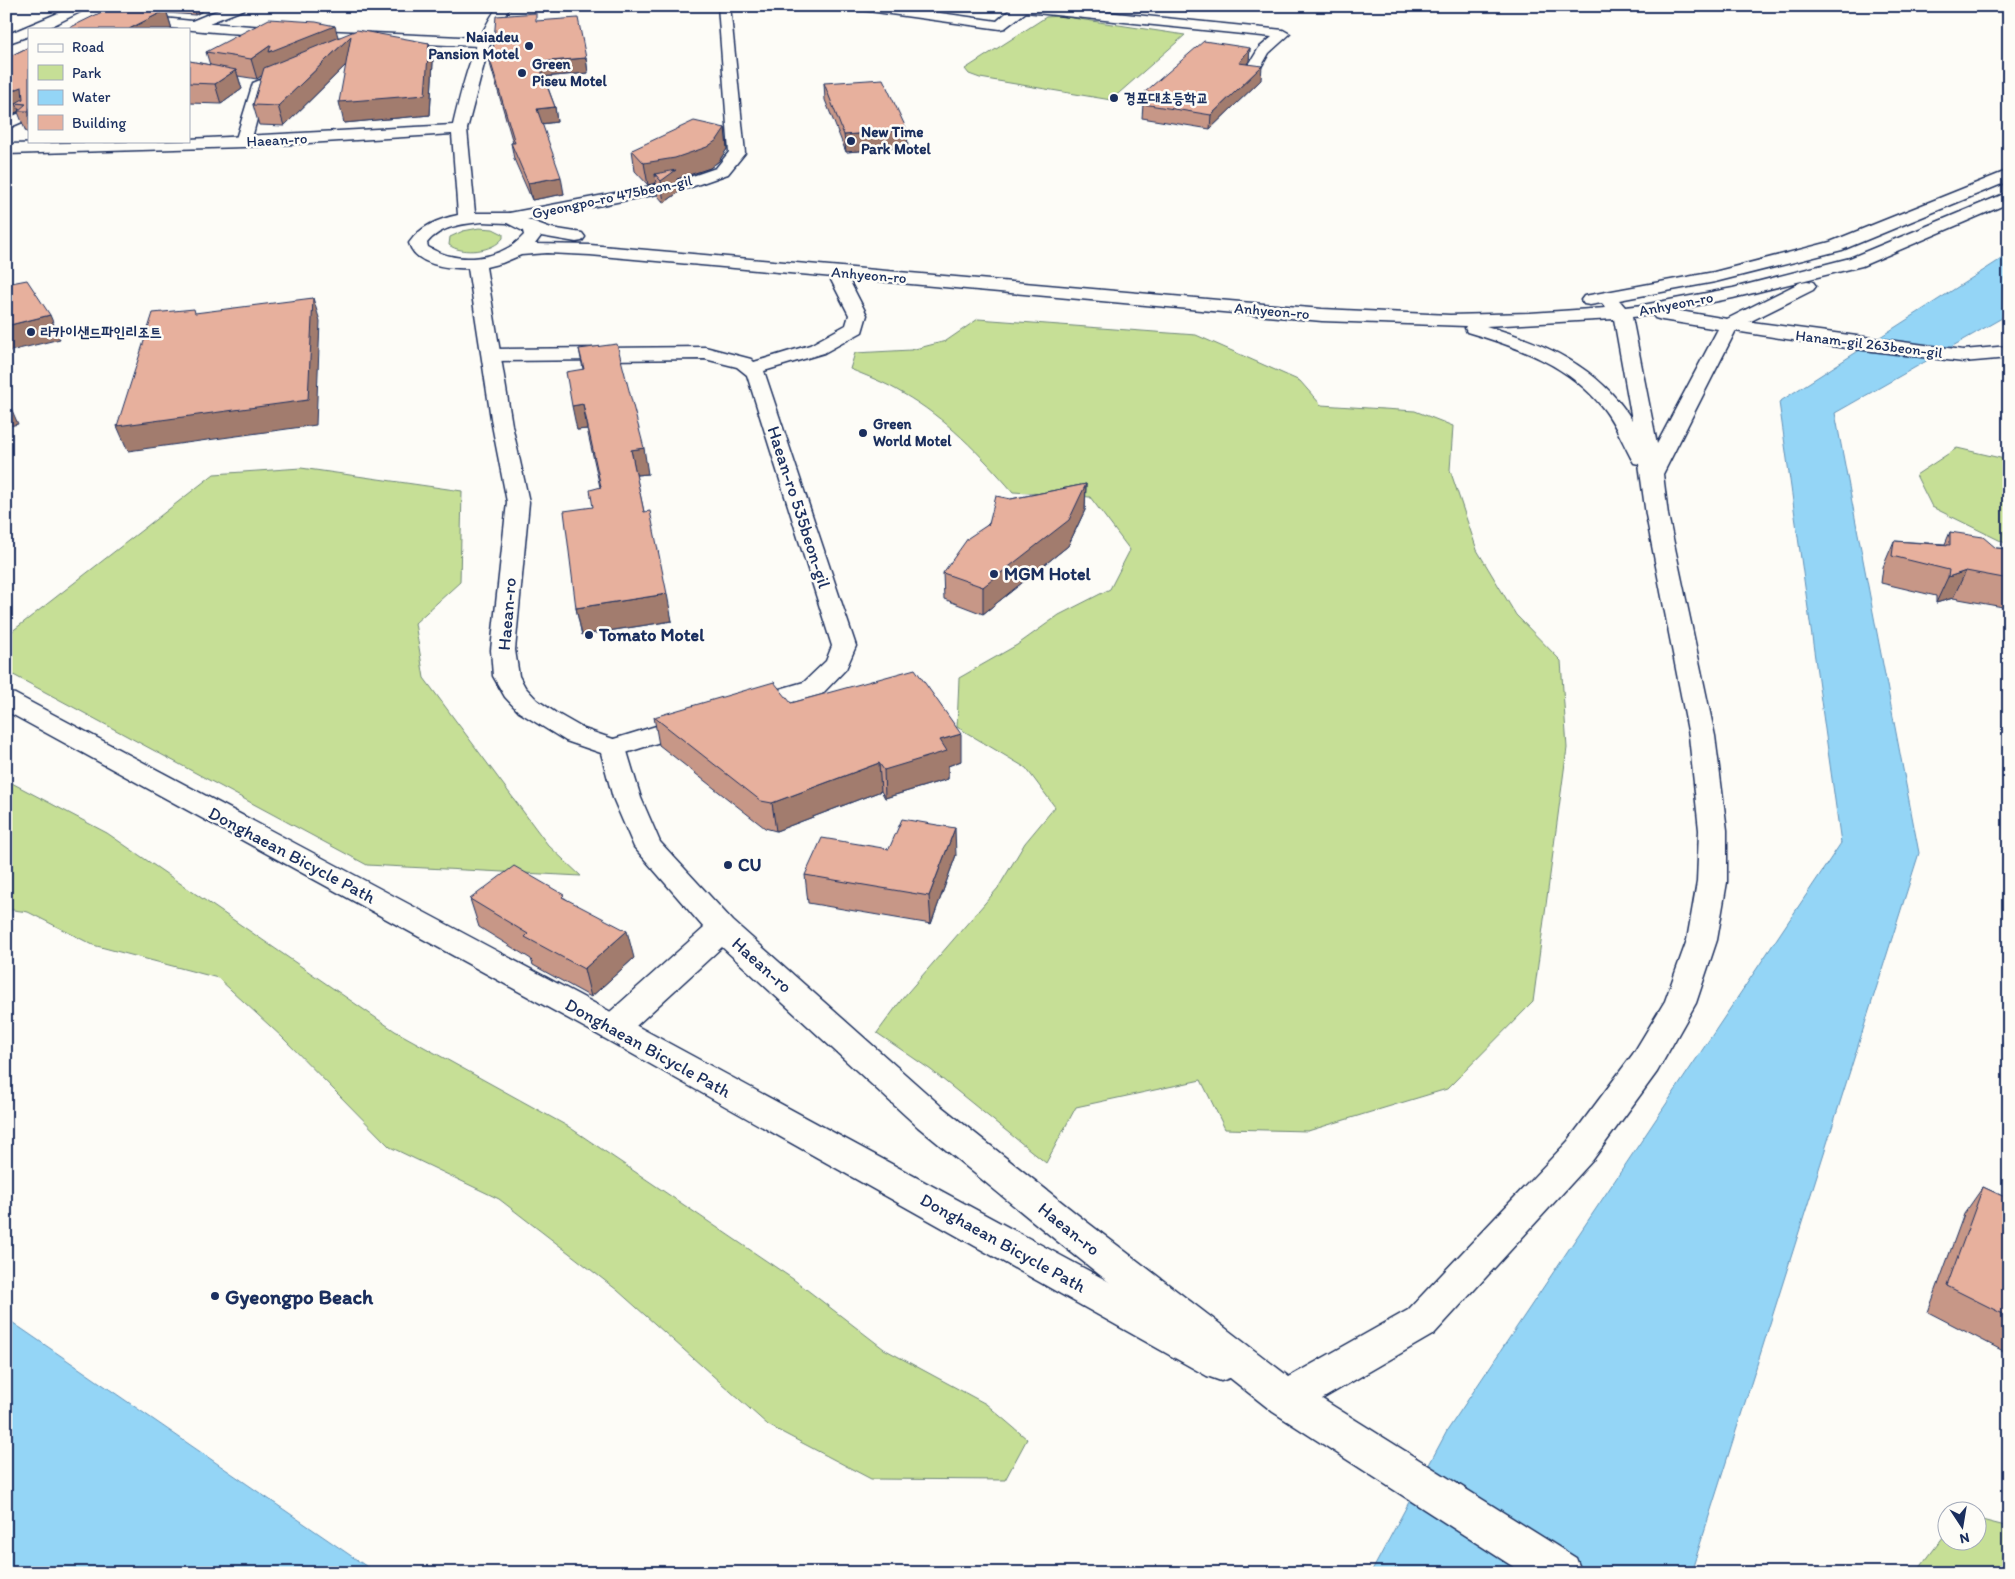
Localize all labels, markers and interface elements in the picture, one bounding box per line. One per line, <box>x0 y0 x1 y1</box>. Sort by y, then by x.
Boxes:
legend <box>28 28 190 142</box>
place label: Naiadeu Pansion Motel <box>428 28 520 63</box>
text: Road <box>72 38 105 56</box>
marker: Naiadeu Pansion Motel <box>523 40 535 52</box>
place label: Green Piseu Motel <box>532 55 607 90</box>
text: Park <box>72 64 102 82</box>
marker: Green Piseu Motel <box>516 67 528 79</box>
text: Water <box>72 88 111 106</box>
place label: 경포대초등학교 <box>1124 89 1209 107</box>
marker: 경포대초등학교 <box>1108 92 1120 104</box>
text: Building <box>72 114 126 132</box>
place label: New Time Park Motel <box>861 123 931 158</box>
street label: Haean-ro <box>246 129 308 151</box>
marker: New Time Park Motel <box>845 135 857 147</box>
street label: Gyeongpo-ro 475beon-gil <box>530 171 694 223</box>
street label: Anhyeon-ro <box>831 263 907 287</box>
street label: Anhyeon-ro <box>1637 288 1715 320</box>
street label: Anhyeon-ro <box>1234 299 1310 323</box>
place label: 라카이샌드파인리조트 <box>40 323 162 341</box>
marker: 라카이샌드파인리조트 <box>25 326 37 338</box>
street label: Hanam-gil 263beon-gil <box>1794 326 1944 362</box>
place label: Green World Motel <box>873 415 952 450</box>
street label: Haean-ro 535beon-gil <box>762 423 836 591</box>
marker: Green World Motel <box>857 427 869 439</box>
place label: MGM Hotel <box>1004 563 1092 585</box>
marker: MGM Hotel <box>988 568 1000 580</box>
street label: Haean-ro <box>493 577 521 651</box>
place label: Tomato Motel <box>598 624 705 646</box>
marker: Tomato Motel <box>583 629 595 641</box>
street label: Donghaean Bicycle Path <box>205 802 380 908</box>
place label: CU <box>738 854 762 876</box>
marker: CU <box>722 859 734 871</box>
street label: Haean-ro <box>727 932 797 998</box>
street label: Donghaean Bicycle Path <box>561 993 735 1103</box>
street label: Donghaean Bicycle Path <box>916 1188 1090 1298</box>
street label: Haean-ro <box>1034 1197 1104 1261</box>
place label: Gyeongpo Beach <box>225 1284 374 1310</box>
marker: Gyeongpo Beach <box>209 1290 221 1302</box>
north arrow <box>1938 1502 1988 1552</box>
text: N <box>1958 1529 1971 1548</box>

